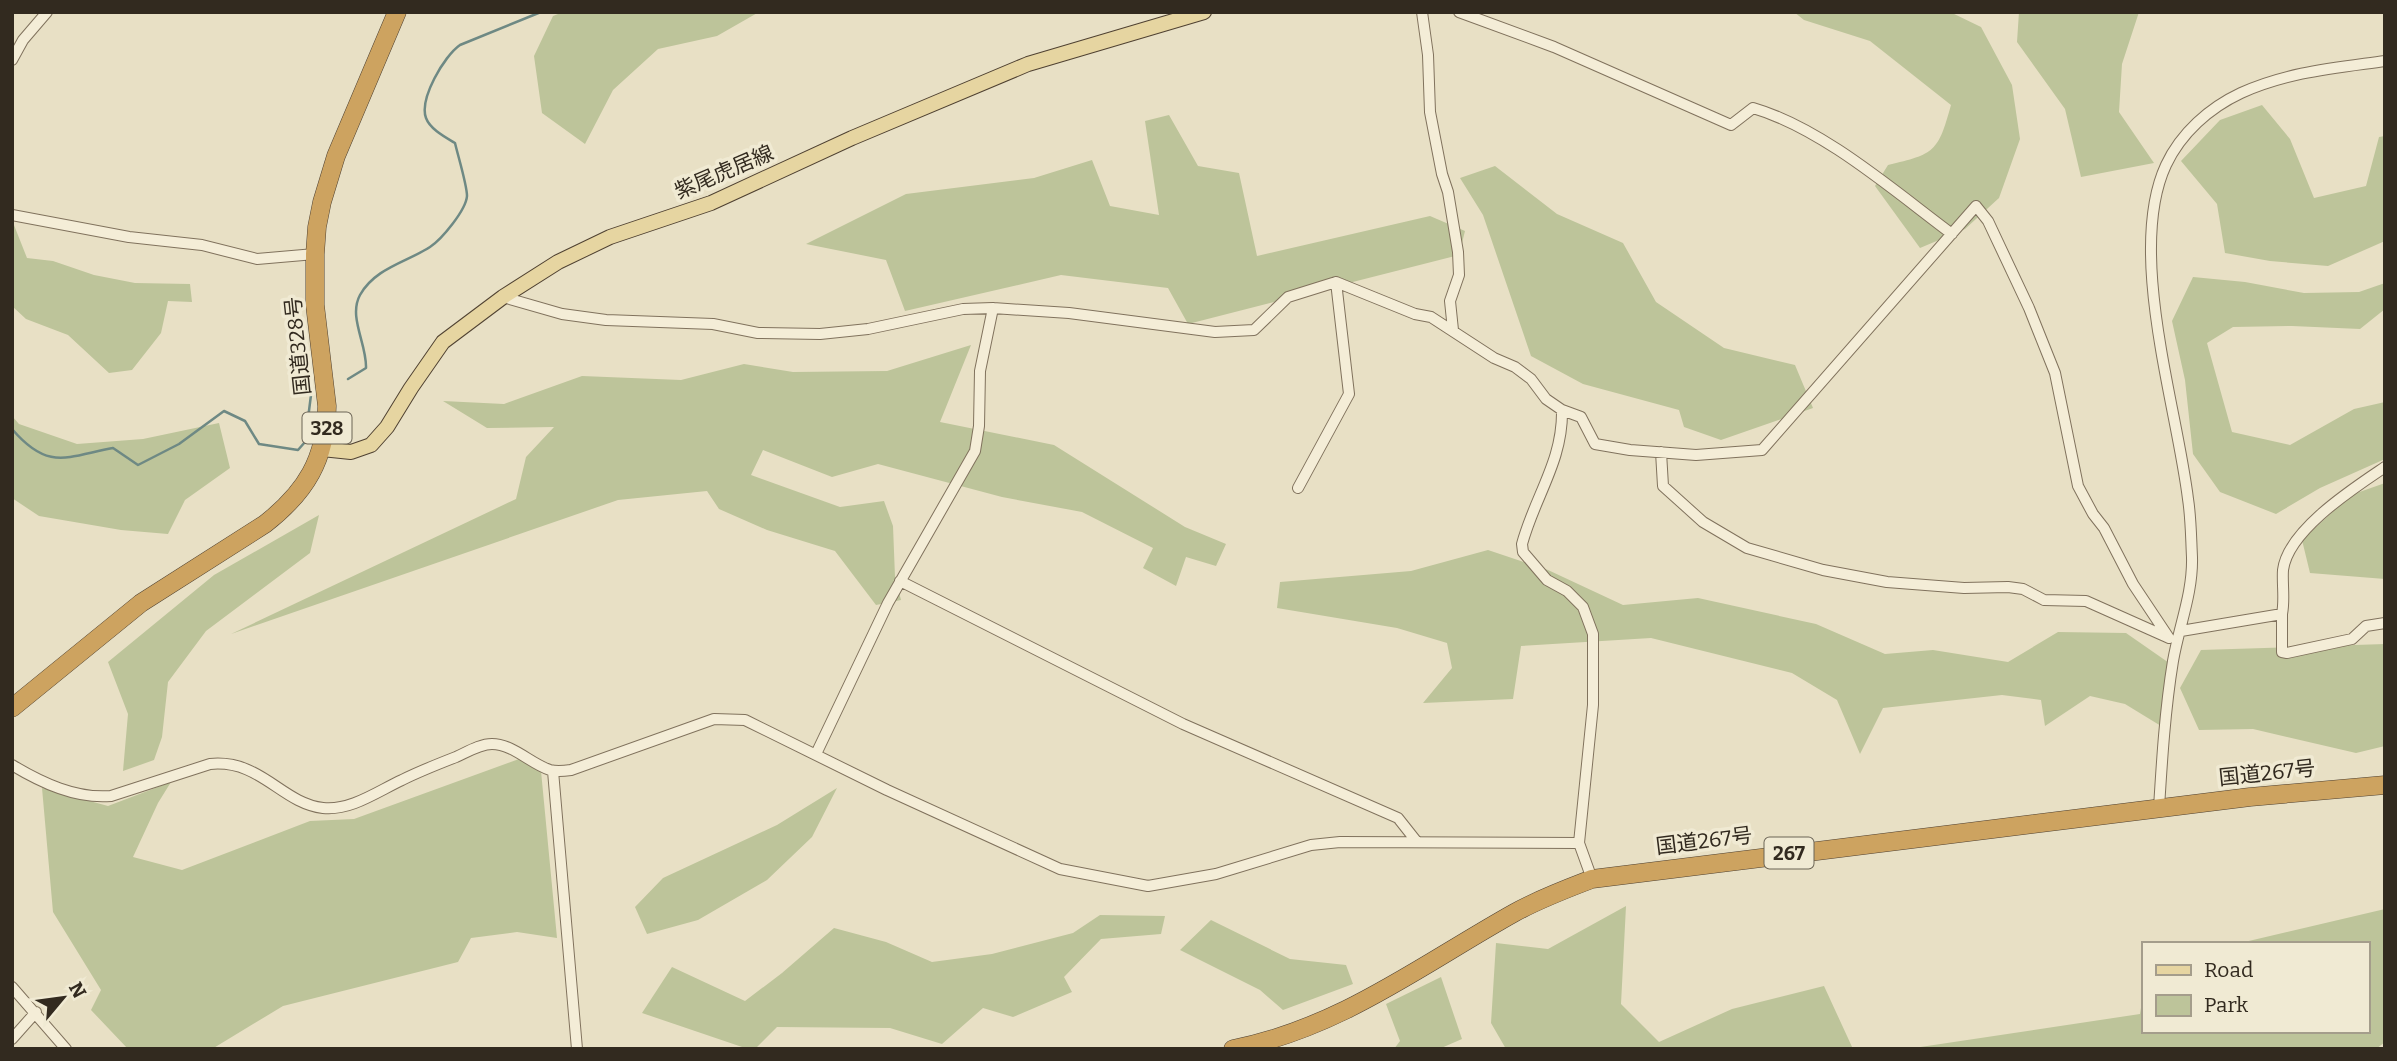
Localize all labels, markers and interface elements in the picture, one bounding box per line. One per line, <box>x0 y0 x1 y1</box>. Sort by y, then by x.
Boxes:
street label: 紫尾虎居線 <box>671 140 777 204</box>
street label: 国道328号 <box>280 295 316 397</box>
road number: 328 <box>302 412 352 444</box>
street label: 国道267号 <box>2217 755 2317 791</box>
street label: 国道267号 <box>1654 822 1754 860</box>
road number: 267 <box>1764 838 1814 868</box>
legend <box>2142 942 2369 1033</box>
text: Road <box>2204 957 2253 983</box>
north arrow <box>28 963 98 1033</box>
text: N <box>64 978 91 1002</box>
text: Park <box>2204 992 2248 1018</box>

